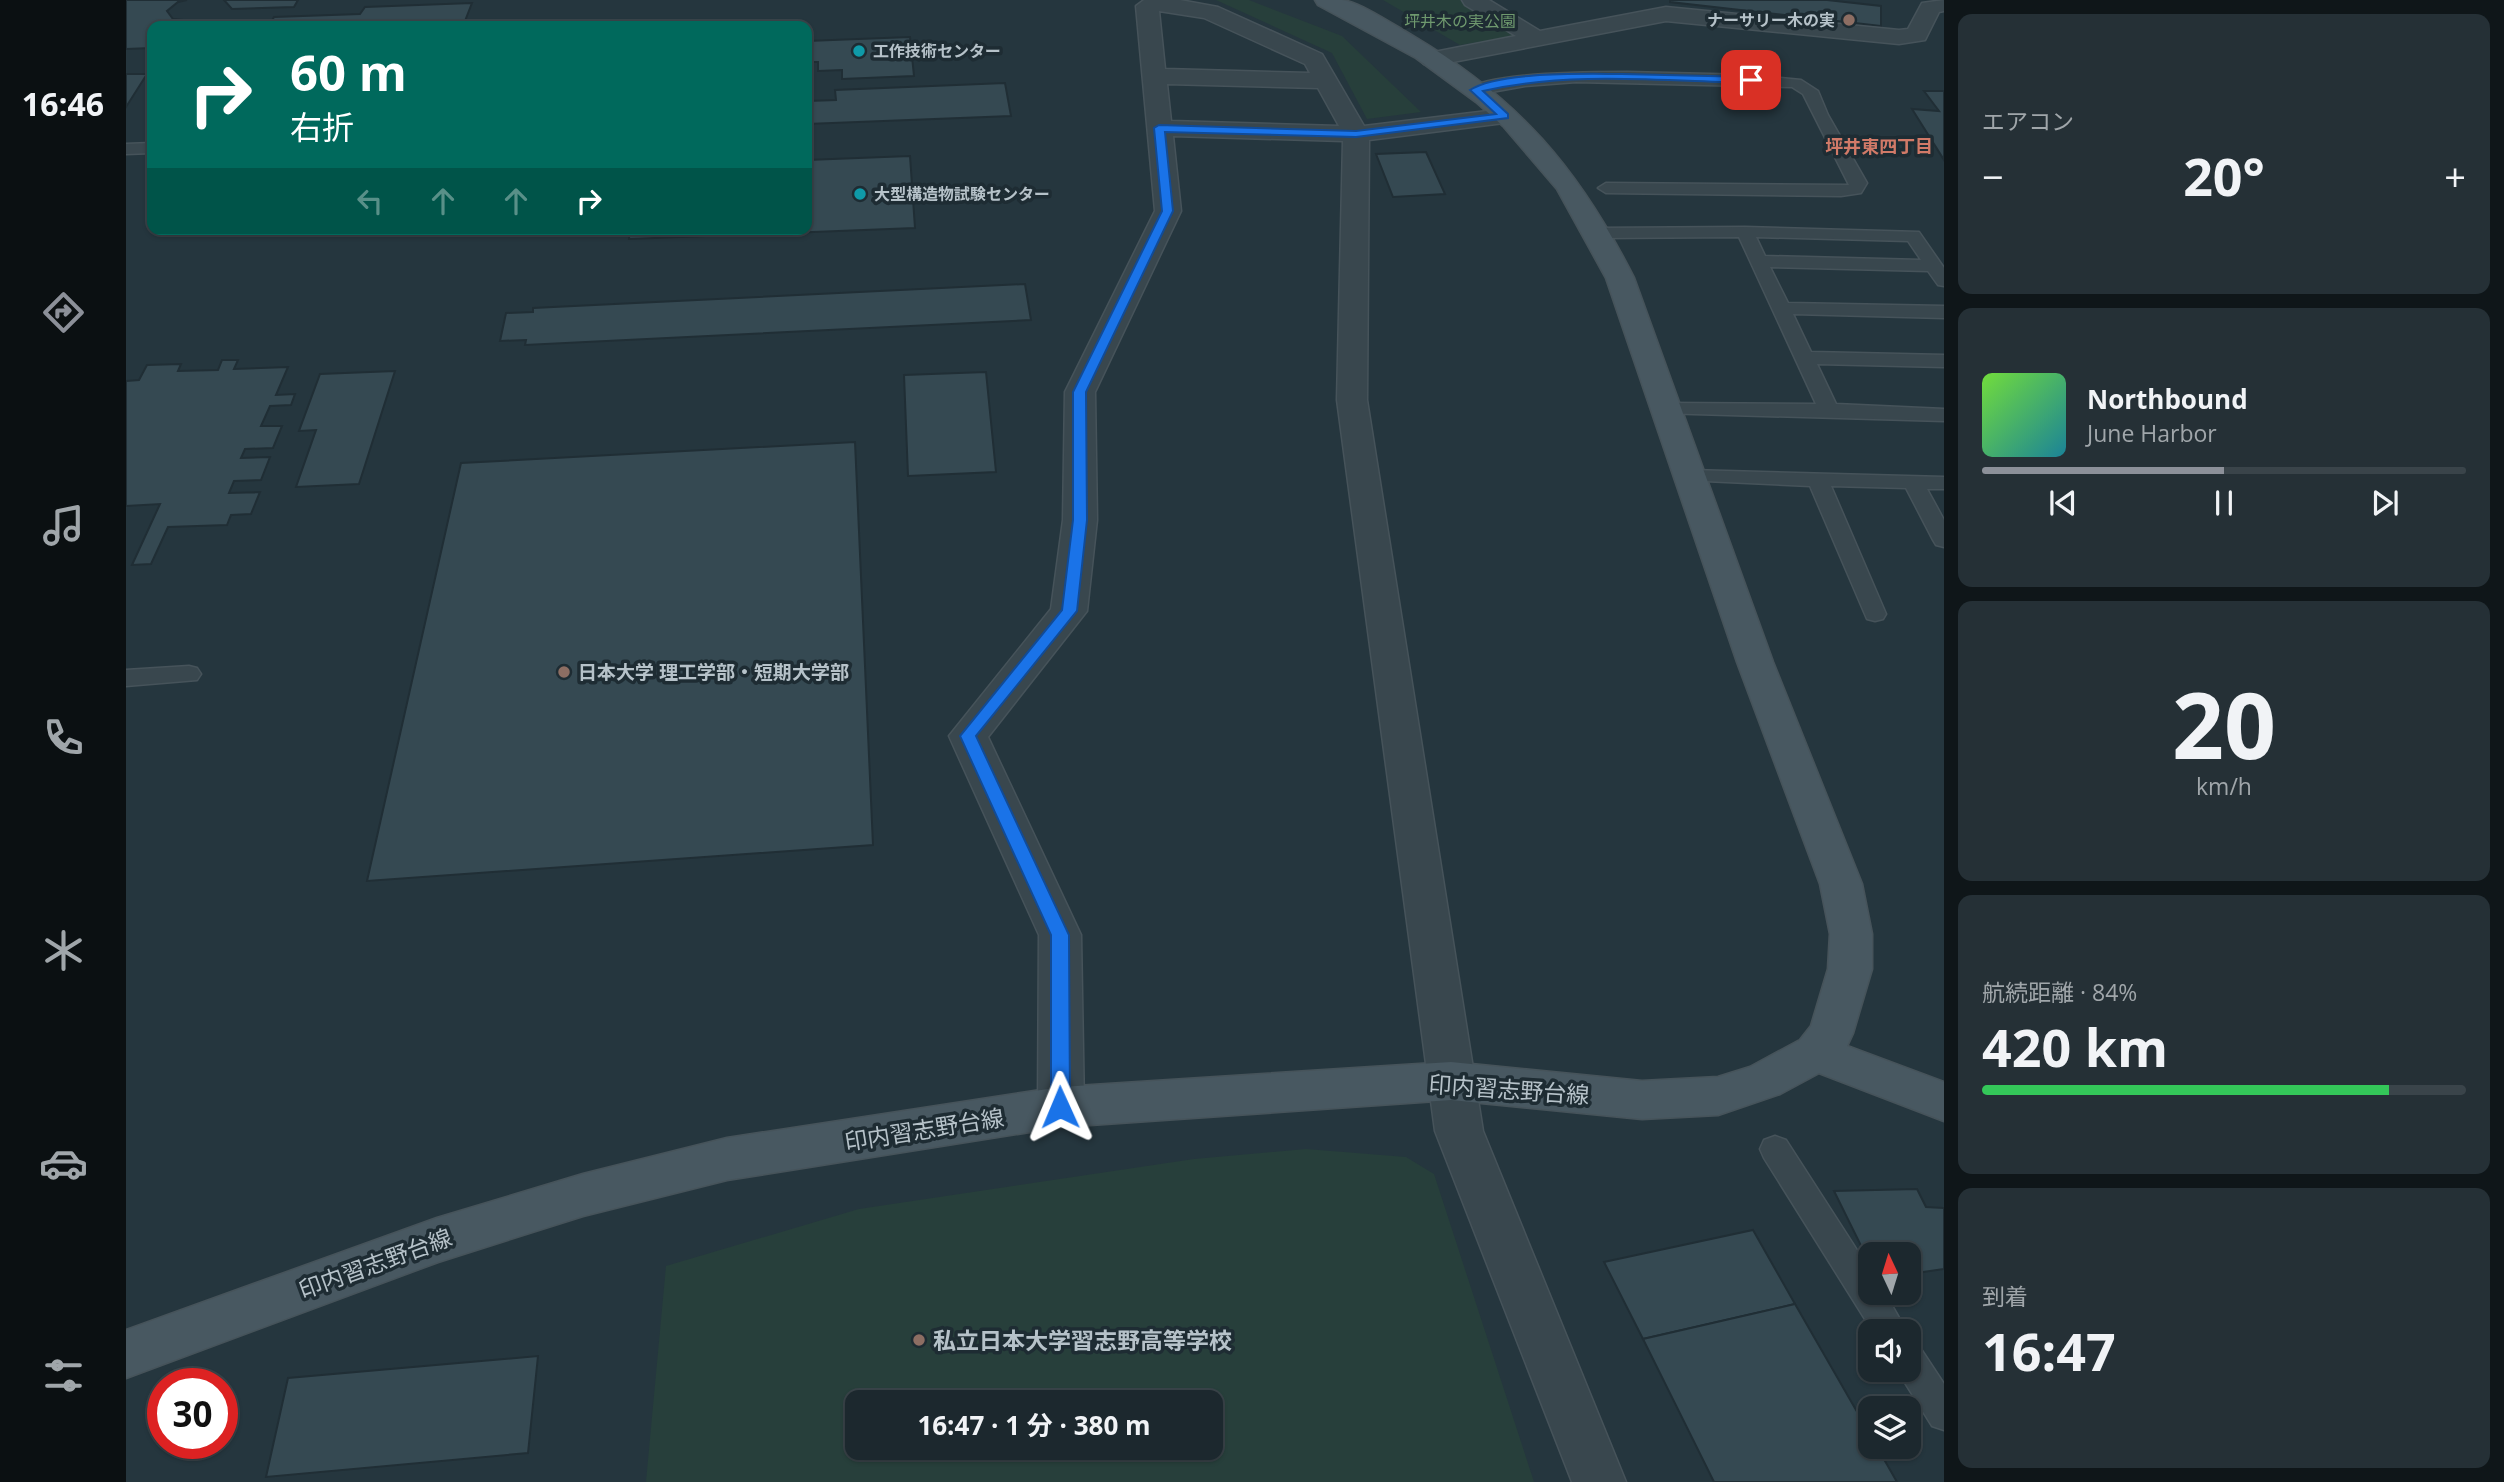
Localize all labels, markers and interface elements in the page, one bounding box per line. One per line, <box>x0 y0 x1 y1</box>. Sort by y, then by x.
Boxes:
place label: ナーサリー木の実 <box>1707 9 1835 31</box>
park label: 坪井木の実公園 <box>1404 10 1516 32</box>
marker: ナーサリー木の実 <box>1841 12 1857 28</box>
text: 60 m <box>290 39 407 105</box>
place label: 工作技術センター <box>873 40 1001 62</box>
marker: 工作技術センター <box>851 43 867 59</box>
icon: right <box>175 49 266 140</box>
pin <box>1721 50 1781 110</box>
icon: arrive <box>1732 61 1770 99</box>
text: 16:46 <box>22 82 104 125</box>
text: 右折 <box>290 105 354 148</box>
text: エアコン <box>1982 105 2074 137</box>
district label: 坪井東四丁目 <box>1825 134 1933 158</box>
text: 20° <box>2183 140 2265 211</box>
text: − <box>1982 150 2004 202</box>
text: + <box>2444 150 2466 202</box>
icon: left <box>351 182 389 220</box>
icon: ahead <box>424 182 462 220</box>
icon: ahead <box>497 182 535 220</box>
icon: right <box>570 182 608 220</box>
place label: 大型構造物試験センター <box>874 183 1050 205</box>
marker: 大型構造物試験センター <box>852 186 868 202</box>
icon: directions <box>39 288 88 337</box>
text: Northbound <box>2087 381 2248 417</box>
text: June Harbor <box>2087 417 2217 449</box>
icon: previous <box>2044 484 2082 522</box>
icon: pause <box>2205 484 2243 522</box>
icon: next <box>2366 484 2404 522</box>
icon: music <box>39 501 88 550</box>
place label: 日本大学 理工学部・短期大学部 <box>578 659 849 685</box>
text: 20 <box>2172 662 2276 786</box>
marker: 日本大学 理工学部・短期大学部 <box>556 664 572 680</box>
icon: phone <box>39 713 88 762</box>
text: km/h <box>2196 770 2252 802</box>
icon: climate <box>39 926 88 975</box>
text: 航続距離 · 84% <box>1982 976 2137 1008</box>
text: 420 km <box>1982 1011 2168 1082</box>
street label: 印内習志野台線 <box>1428 1067 1590 1111</box>
position arrow <box>1023 1070 1097 1144</box>
street label: 印内習志野台線 <box>842 1101 1006 1157</box>
icon: car <box>39 1139 88 1188</box>
street label: 印内習志野台線 <box>294 1220 456 1306</box>
north arrow <box>1858 1242 1922 1306</box>
map controls <box>1858 1242 1921 1459</box>
text: 到着 <box>1982 1280 2028 1312</box>
text: 16:47 <box>1982 1315 2116 1386</box>
button: sound <box>1858 1319 1921 1382</box>
place label: 私立日本大学習志野高等学校 <box>933 1324 1232 1356</box>
marker: 私立日本大学習志野高等学校 <box>911 1332 927 1348</box>
icon: filters <box>39 1351 88 1400</box>
speed limit sign: 30 <box>147 1368 238 1459</box>
button: layers <box>1858 1396 1921 1459</box>
text: 16:47 · 1 分 · 380 m <box>917 1407 1151 1443</box>

